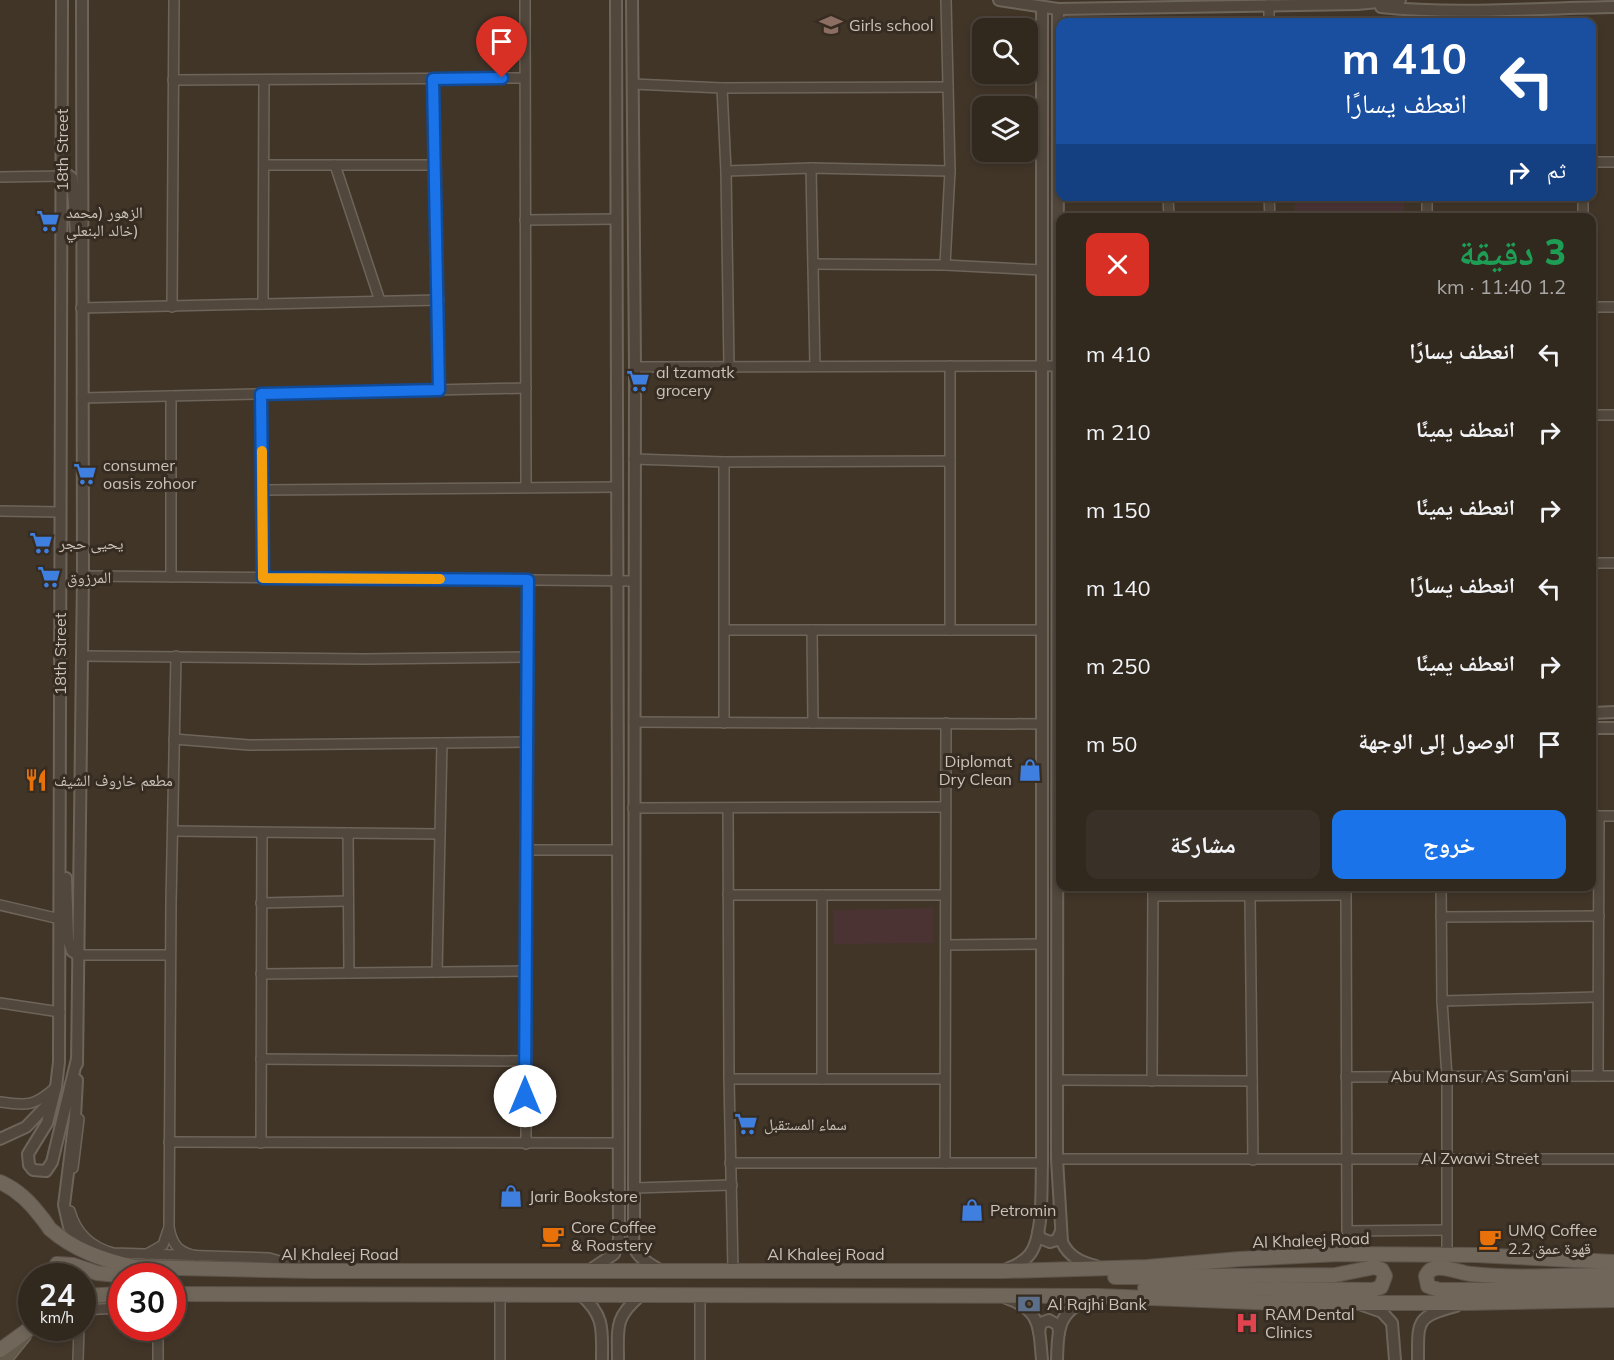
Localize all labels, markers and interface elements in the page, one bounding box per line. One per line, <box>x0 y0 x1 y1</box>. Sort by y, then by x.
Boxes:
school or university icon: Girls school <box>818 12 844 38</box>
place label: Girls school <box>849 15 934 35</box>
pin <box>476 16 527 78</box>
map controls <box>972 18 1038 162</box>
button: search <box>972 18 1038 84</box>
icon: arrive <box>485 25 518 58</box>
text: 410 m <box>1342 32 1467 85</box>
icon: left <box>1488 42 1566 120</box>
text: انعطف يسارًا <box>1345 86 1467 120</box>
button: layers <box>972 96 1038 162</box>
street label: 18th Street <box>52 108 72 191</box>
icon: right <box>1502 156 1535 189</box>
text: ثم <box>1547 156 1566 184</box>
place label: الزهور (محمد خالد البنعلي) <box>66 202 143 243</box>
supermarket icon: الزهور (محمد خالد البنعلي) <box>35 208 61 234</box>
text: 3 دقيقة <box>1459 229 1566 274</box>
button: close <box>1086 233 1149 296</box>
text: 1.2 km · 11:40 <box>1437 274 1566 299</box>
text: انعطف يسارًا <box>1409 337 1515 365</box>
icon: left <box>1533 338 1566 371</box>
text: 410 m <box>1086 340 1151 368</box>
place label: al tzamatk grocery <box>656 362 735 400</box>
supermarket icon: al tzamatk grocery <box>625 368 651 394</box>
text: انعطف يمينًا <box>1416 415 1515 443</box>
icon: right <box>1533 416 1566 449</box>
text: 210 m <box>1086 418 1151 446</box>
place label: consumer oasis zohoor <box>103 455 197 493</box>
supermarket icon: consumer oasis zohoor <box>72 461 98 487</box>
text: انعطف يمينًا <box>1416 493 1515 521</box>
icon: right <box>1533 494 1566 527</box>
text: 150 m <box>1086 496 1151 524</box>
supermarket icon: يحيى حجر <box>28 530 54 556</box>
place label: يحيى حجر <box>58 533 123 554</box>
supermarket icon: المرزوق <box>36 564 62 590</box>
place label: المرزوق <box>67 567 111 588</box>
text: انعطف يسارًا <box>1409 571 1515 599</box>
icon: left <box>1533 572 1566 605</box>
text: 140 m <box>1086 574 1151 602</box>
street label: 18th Street <box>50 612 70 695</box>
text: انعطف يمينًا <box>1416 649 1515 677</box>
icon: right <box>1533 650 1566 683</box>
text: 250 m <box>1086 652 1151 680</box>
text: الوصول إلى الوجهة <box>1358 727 1515 755</box>
icon: arrive <box>1533 728 1566 761</box>
text: 50 m <box>1086 730 1137 758</box>
place label: Diplomat Dry Clean <box>939 751 1012 789</box>
shop icon: Diplomat Dry Clean <box>1017 757 1043 783</box>
restaurant icon: مطعم خاروف الشيف <box>23 767 49 793</box>
place label: مطعم خاروف الشيف <box>54 770 173 791</box>
button: مشاركة <box>1086 810 1320 879</box>
button: خروج <box>1332 810 1566 879</box>
position arrow <box>493 1064 557 1128</box>
street label: Abu Mansur As Sam'ani <box>1391 1066 1569 1086</box>
supermarket icon: سماء المستقبل <box>733 1111 759 1137</box>
place label: سماء المستقبل <box>764 1114 847 1135</box>
street label: Al Zwawi Street <box>1421 1148 1540 1168</box>
shop icon: Jarir Bookstore <box>498 1183 524 1209</box>
place label: Jarir Bookstore <box>529 1186 638 1206</box>
shop icon: Petromin <box>959 1197 985 1223</box>
place label: Petromin <box>990 1200 1056 1220</box>
place label: Core Coffee & Roastery <box>571 1217 656 1255</box>
place label: UMQ Coffee 2.2 قهوة عمق <box>1508 1220 1597 1259</box>
cafe icon: Core Coffee & Roastery <box>540 1223 566 1249</box>
cafe icon: UMQ Coffee 2.2 قهوة عمق <box>1477 1226 1503 1252</box>
street label: Al Khaleej Road <box>1252 1228 1370 1252</box>
street label: Al Khaleej Road <box>281 1244 399 1264</box>
street label: Al Khaleej Road <box>767 1244 885 1264</box>
speed limit sign: 30 <box>108 1263 186 1341</box>
text: 24 <box>39 1276 75 1314</box>
bank icon: Al Rajhi Bank <box>1016 1291 1042 1317</box>
place label: Al Rajhi Bank <box>1047 1294 1147 1314</box>
place label: RAM Dental Clinics <box>1265 1304 1355 1342</box>
text: km/h <box>40 1308 74 1327</box>
hospital icon: RAM Dental Clinics <box>1234 1310 1260 1336</box>

